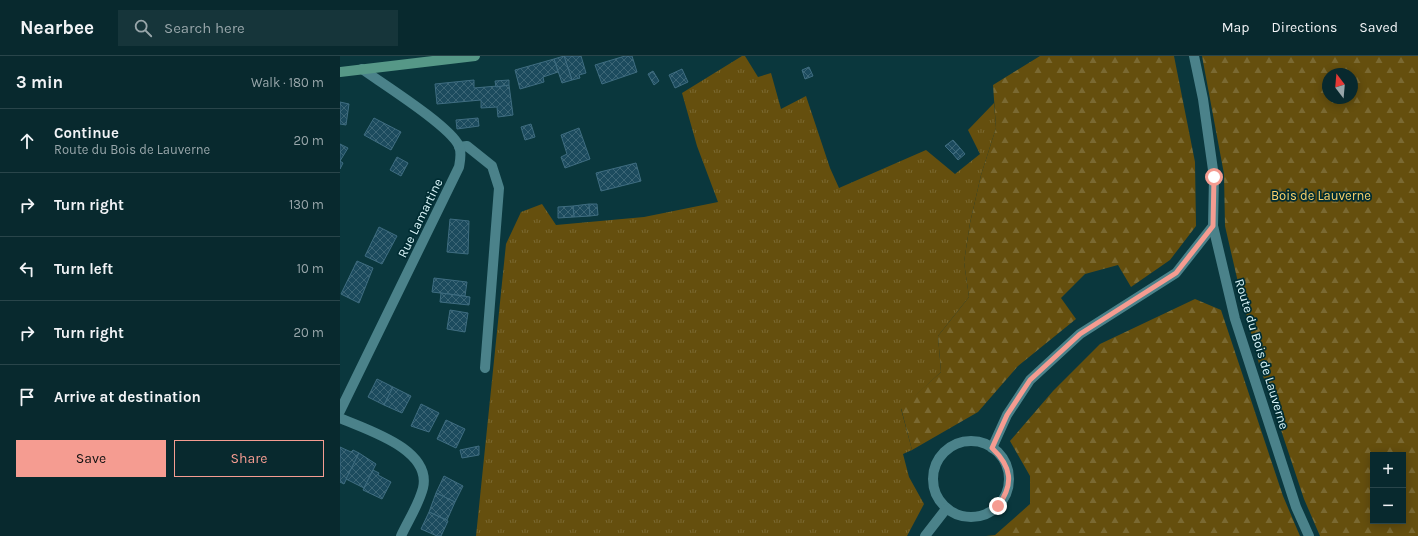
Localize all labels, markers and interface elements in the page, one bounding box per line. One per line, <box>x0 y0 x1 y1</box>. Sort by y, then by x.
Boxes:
search box <box>118 10 398 46</box>
text: Nearbee <box>20 17 94 39</box>
icon: search <box>132 17 154 39</box>
text: Search here <box>164 19 245 37</box>
text: Map <box>1222 19 1250 36</box>
text: Directions <box>1272 19 1337 36</box>
text: Saved <box>1359 19 1398 36</box>
north arrow <box>1322 68 1358 104</box>
text: 3 min <box>16 72 63 92</box>
text: Walk · 180 m <box>251 75 324 90</box>
text: Continue <box>54 124 119 142</box>
icon: ahead <box>16 130 38 152</box>
text: 20 m <box>294 133 324 148</box>
text: Route du Bois de Lauverne <box>54 142 210 157</box>
route start <box>1205 168 1223 186</box>
street label: Rue Lamartine <box>394 176 446 260</box>
park label: Bois de Lauverne <box>1271 188 1371 203</box>
icon: right <box>16 194 38 216</box>
text: Turn right <box>54 196 124 214</box>
text: 130 m <box>289 197 324 212</box>
icon: left <box>16 258 38 280</box>
text: Turn left <box>54 260 113 278</box>
text: 10 m <box>297 261 324 276</box>
street label: Route du Bois de Lauverne <box>1232 277 1292 431</box>
icon: right <box>16 322 38 344</box>
text: Turn right <box>54 324 124 342</box>
text: 20 m <box>294 325 324 340</box>
icon: arrive <box>16 386 38 408</box>
text: Arrive at destination <box>54 388 201 406</box>
button: Save <box>16 440 166 477</box>
button: Share <box>174 440 324 477</box>
map controls <box>1370 452 1406 524</box>
button: + <box>1370 452 1406 488</box>
button: − <box>1370 488 1406 524</box>
route end <box>989 497 1007 515</box>

